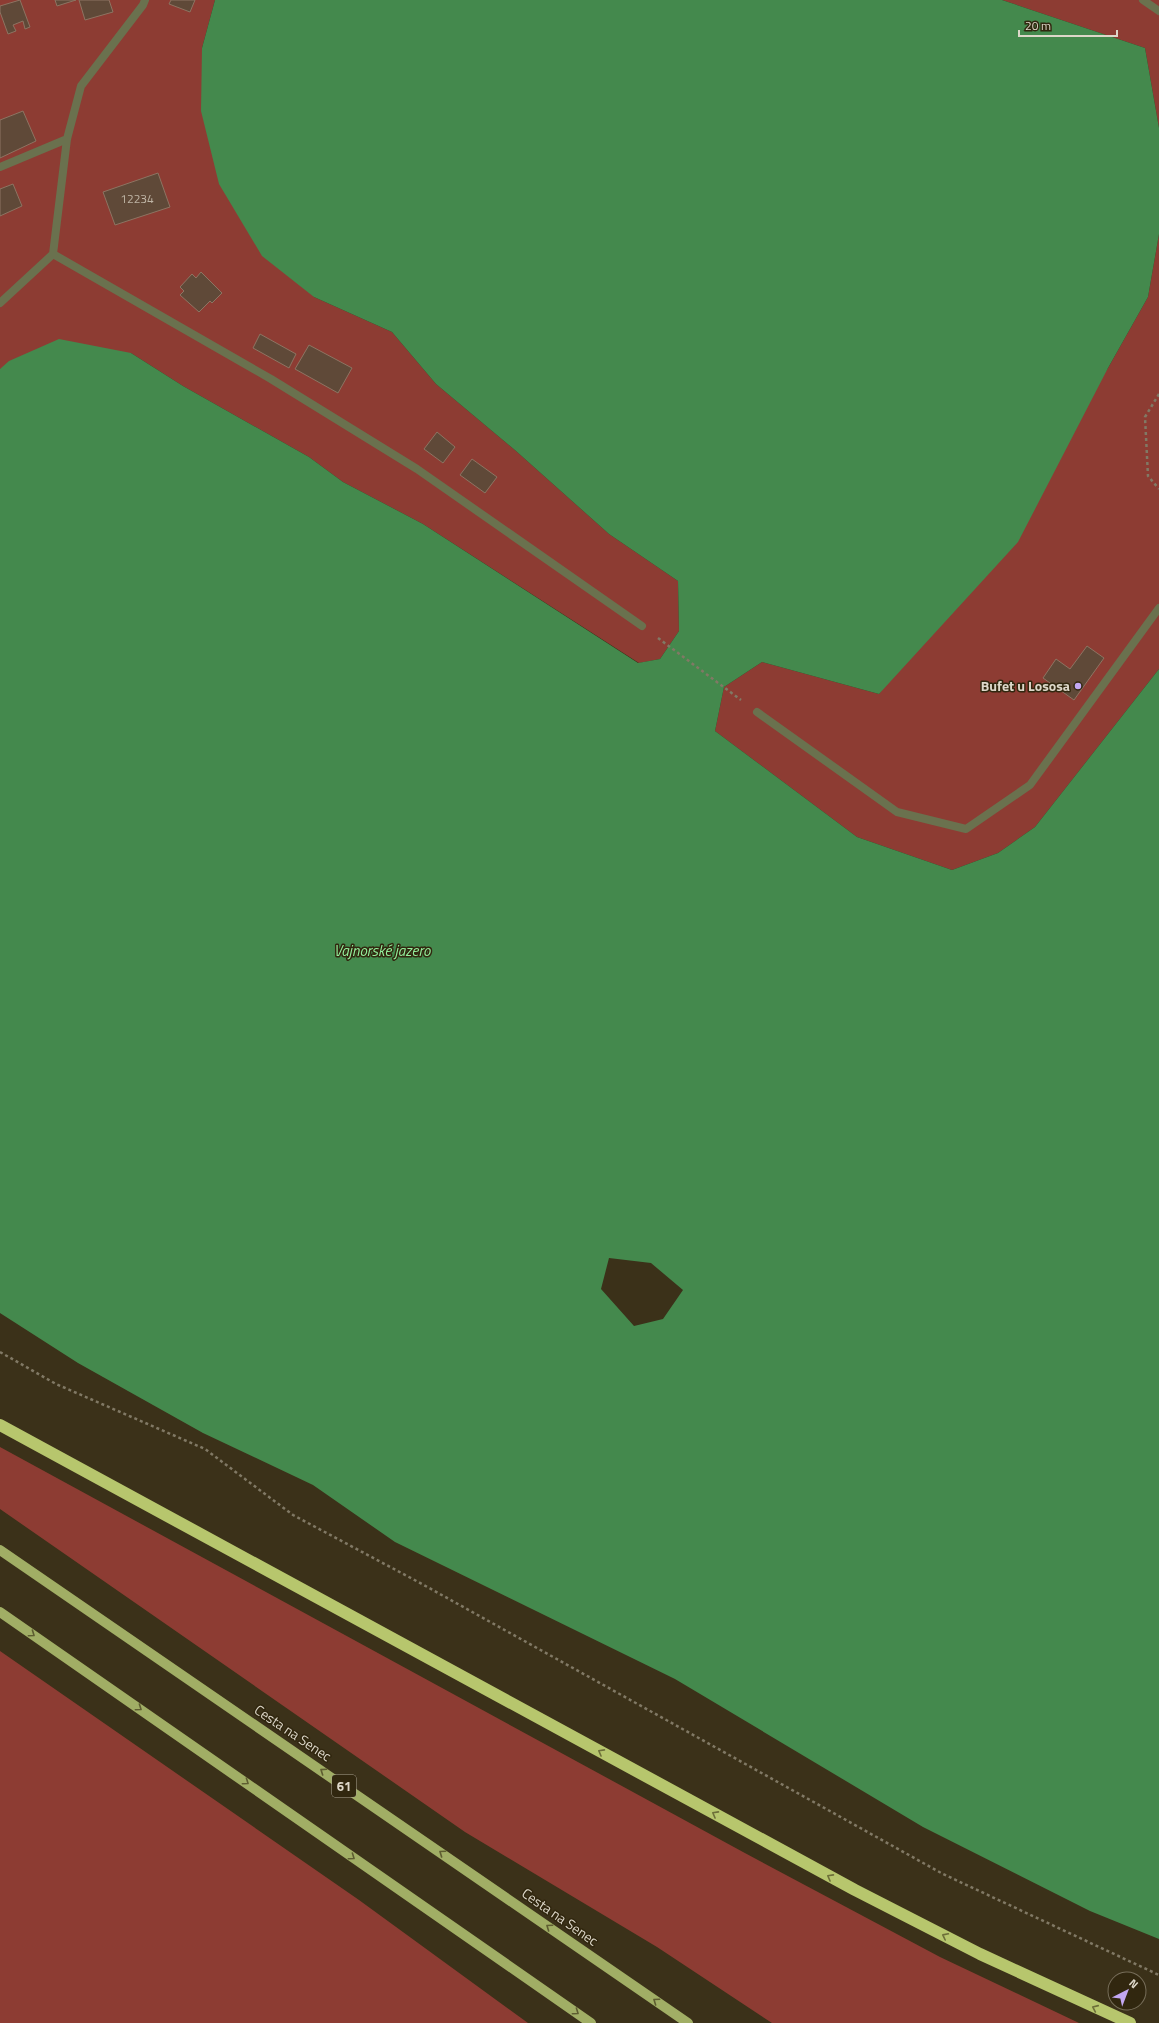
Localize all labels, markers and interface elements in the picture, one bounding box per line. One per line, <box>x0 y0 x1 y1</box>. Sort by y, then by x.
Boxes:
scale bar <box>1019 12 1117 38</box>
text: 20 m <box>1025 16 1051 35</box>
house number: 12234 <box>120 189 154 208</box>
place label: Bufet u Lososa <box>981 675 1070 696</box>
marker: Bufet u Lososa <box>1073 681 1083 691</box>
water label: Vajnorské jazero <box>334 939 431 962</box>
one-way arrow <box>28 1629 35 1637</box>
street label: Cesta na Senec <box>251 1699 336 1766</box>
one-way arrow <box>135 1703 142 1711</box>
one-way arrow <box>598 1750 605 1757</box>
one-way arrow <box>321 1769 328 1776</box>
road number: 61 <box>332 1775 356 1797</box>
one-way arrow <box>241 1777 248 1784</box>
one-way arrow <box>712 1812 719 1819</box>
one-way arrow <box>439 1850 446 1858</box>
one-way arrow <box>348 1852 355 1859</box>
one-way arrow <box>826 1874 834 1881</box>
street label: Cesta na Senec <box>518 1882 603 1951</box>
one-way arrow <box>546 1924 553 1932</box>
one-way arrow <box>942 1934 949 1941</box>
north arrow <box>1107 1971 1147 2011</box>
text: N <box>1126 1975 1142 1992</box>
one-way arrow <box>653 1998 660 2006</box>
one-way arrow <box>1091 2005 1099 2013</box>
one-way arrow <box>572 2007 579 2015</box>

